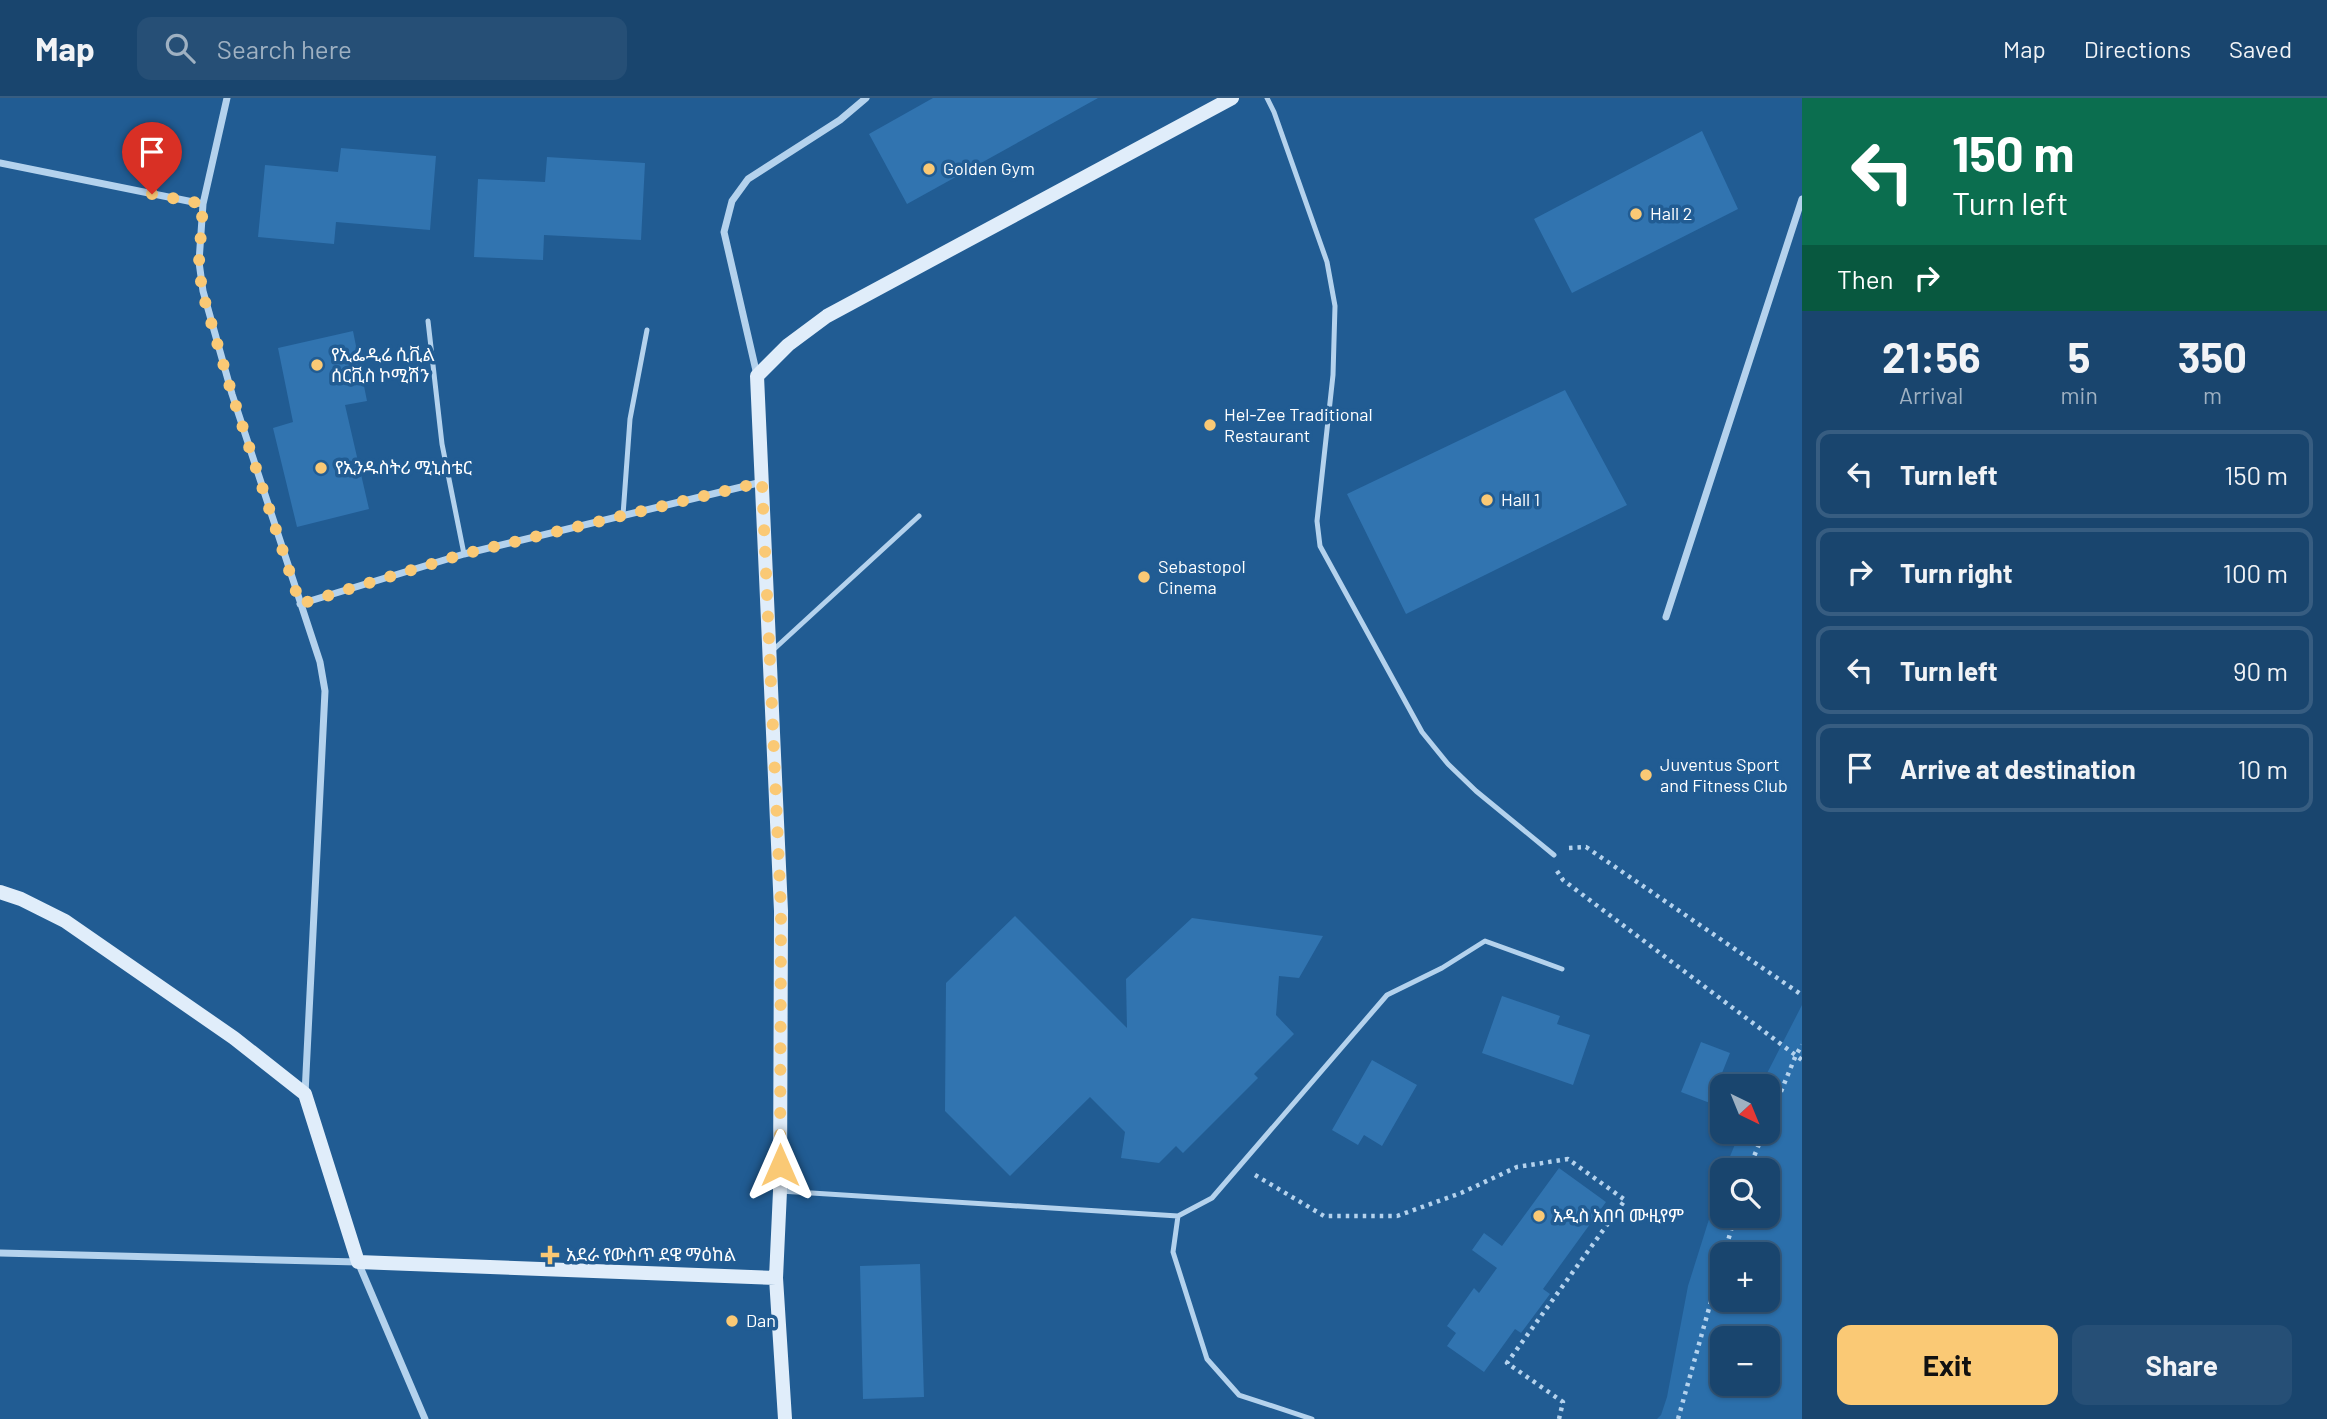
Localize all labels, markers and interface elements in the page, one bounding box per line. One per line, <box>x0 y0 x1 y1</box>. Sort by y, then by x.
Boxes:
search box <box>137 17 627 80</box>
text: Map <box>35 28 95 68</box>
icon: search <box>161 29 199 67</box>
text: Search here <box>217 33 352 64</box>
text: Map <box>2003 34 2046 63</box>
text: Directions <box>2084 34 2191 63</box>
text: Saved <box>2229 34 2292 63</box>
pin <box>122 122 182 194</box>
text: 150 m <box>1952 123 2074 182</box>
icon: left <box>1837 126 1928 217</box>
icon: arrive <box>133 133 171 171</box>
place label: Golden Gym <box>943 157 1035 179</box>
marker: Golden Gym <box>921 161 937 177</box>
text: Turn left <box>1952 183 2069 221</box>
place label: Hall 2 <box>1650 202 1693 224</box>
marker: Hall 2 <box>1628 206 1644 222</box>
icon: right <box>1908 259 1946 297</box>
text: Then <box>1837 263 1894 294</box>
text: 21:56 <box>1882 331 1981 381</box>
text: 5 <box>2068 331 2091 381</box>
text: 350 <box>2178 331 2247 381</box>
place label: የኢፌዲሬ ሲቪል ሰርቪስ ኮሚሽን <box>331 343 435 386</box>
marker: የኢፌዲሬ ሲቪል ሰርቪስ ኮሚሽን <box>309 357 325 373</box>
text: Arrival <box>1899 381 1963 409</box>
text: min <box>2061 381 2098 409</box>
text: m <box>2203 381 2222 409</box>
place label: Hel-Zee Traditional Restaurant <box>1224 403 1373 446</box>
marker: Hel-Zee Traditional Restaurant <box>1202 417 1218 433</box>
icon: left <box>1841 455 1879 493</box>
place label: የኢንዱስትሪ ሚኒስቴር <box>335 456 472 478</box>
text: Turn left <box>1900 459 1998 490</box>
text: 150 m <box>2224 459 2288 490</box>
marker: የኢንዱስትሪ ሚኒስቴር <box>313 460 329 476</box>
place label: Hall 1 <box>1501 488 1540 510</box>
marker: Hall 1 <box>1479 492 1495 508</box>
icon: right <box>1841 553 1879 591</box>
place label: Sebastopol Cinema <box>1158 555 1246 598</box>
text: Turn right <box>1900 557 2013 588</box>
text: 100 m <box>2223 557 2288 588</box>
marker: Sebastopol Cinema <box>1136 569 1152 585</box>
icon: left <box>1841 651 1879 689</box>
text: Turn left <box>1900 655 1998 686</box>
text: 90 m <box>2233 655 2288 686</box>
icon: arrive <box>1841 749 1879 787</box>
place label: Juventus Sport and Fitness Club <box>1660 753 1788 796</box>
text: Arrive at destination <box>1900 753 2136 784</box>
text: 10 m <box>2238 753 2288 784</box>
marker: Juventus Sport and Fitness Club <box>1638 767 1654 783</box>
north arrow <box>1710 1074 1780 1144</box>
map controls <box>1710 1074 1780 1396</box>
position arrow <box>743 1128 817 1202</box>
button: search <box>1710 1158 1780 1228</box>
place label: አዲስ አበባ ሙዚየም <box>1553 1204 1684 1226</box>
marker: አዲስ አበባ ሙዚየም <box>1531 1208 1547 1224</box>
button: + <box>1710 1242 1780 1312</box>
place label: አደራ የውስጥ ደዌ ማዕከል <box>566 1243 736 1265</box>
marker: አደራ የውስጥ ደዌ ማዕከል <box>540 1245 560 1265</box>
place label: Dan <box>746 1309 776 1331</box>
marker: Dan <box>724 1313 740 1329</box>
button: Exit <box>1837 1325 2058 1405</box>
button: Share <box>2072 1325 2292 1405</box>
button: − <box>1710 1326 1780 1396</box>

